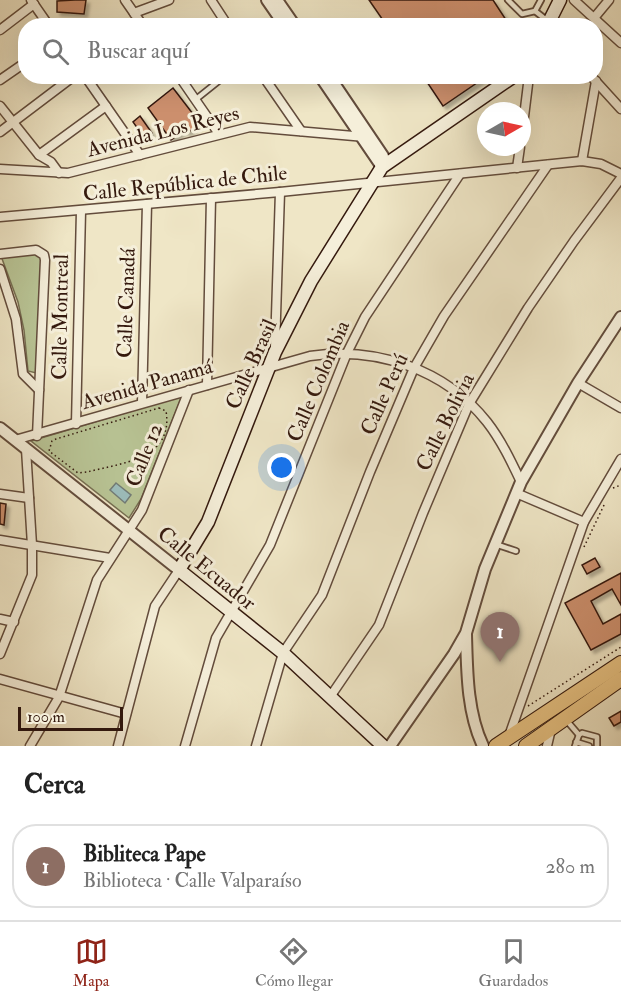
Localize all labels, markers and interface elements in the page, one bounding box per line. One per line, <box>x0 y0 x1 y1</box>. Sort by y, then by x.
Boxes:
search box <box>18 18 603 84</box>
icon: search <box>39 35 72 68</box>
text: Buscar aquí <box>87 37 189 65</box>
street label: Avenida Los Reyes <box>83 100 242 164</box>
north arrow <box>477 102 531 156</box>
street label: Calle República de Chile <box>82 159 289 208</box>
street label: Calle Canadá <box>111 247 142 359</box>
street label: Calle Montreal <box>46 253 75 380</box>
street label: Calle Brasil <box>220 314 284 414</box>
street label: Calle Colombia <box>281 316 356 446</box>
street label: Calle Perú <box>354 349 415 439</box>
street label: Avenida Panamá <box>78 353 216 416</box>
street label: Calle Bolivia <box>410 368 481 476</box>
street label: Calle 12 <box>120 420 169 491</box>
your location <box>267 453 296 482</box>
street label: Calle Ecuador <box>152 520 262 616</box>
pin: 1 <box>480 612 520 662</box>
scale bar <box>18 704 123 732</box>
text: 100 m <box>27 707 65 727</box>
text: Cerca <box>24 769 85 801</box>
text: Bibliteca Pape <box>83 840 206 868</box>
text: 1 <box>42 854 49 879</box>
text: 280 m <box>545 854 595 879</box>
text: Biblioteca · Calle Valparaíso <box>83 868 302 893</box>
tab: Mapa <box>73 935 109 991</box>
tab: Cómo llegar <box>255 935 333 991</box>
tab: Guardados <box>479 935 548 991</box>

